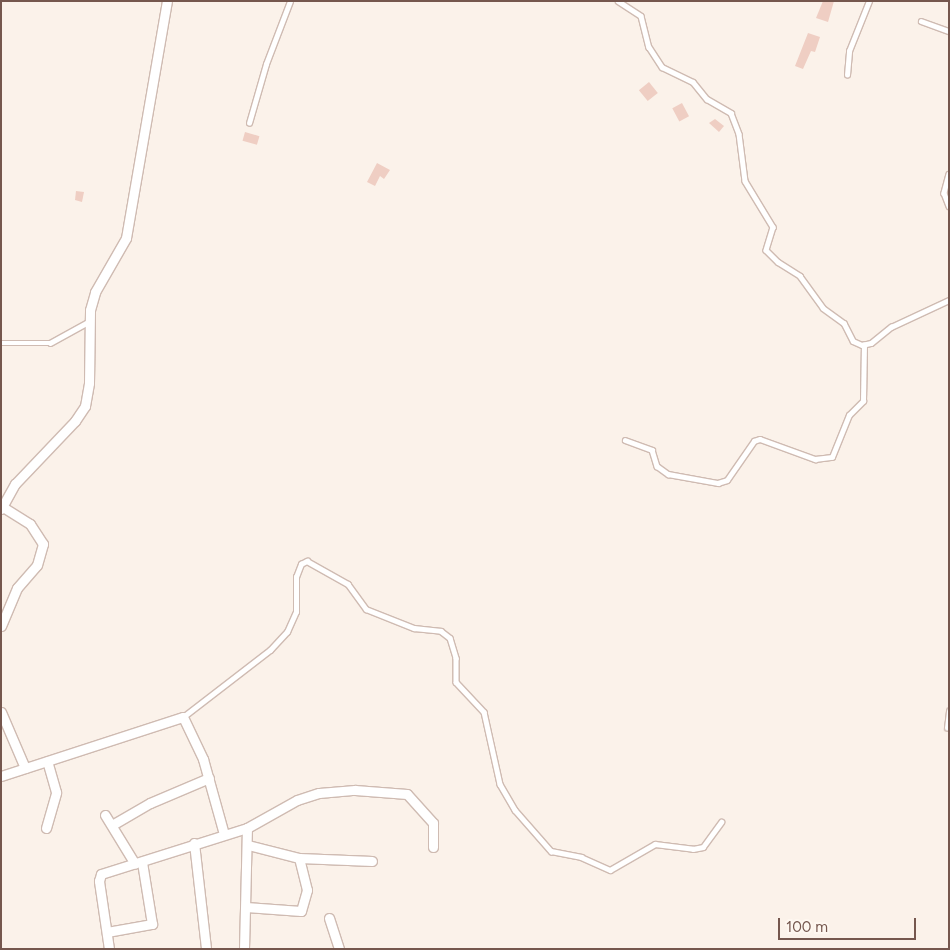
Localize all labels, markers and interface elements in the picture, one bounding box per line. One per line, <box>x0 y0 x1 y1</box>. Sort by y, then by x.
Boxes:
scale bar <box>780 908 918 940</box>
text: 100 m <box>786 918 828 936</box>

